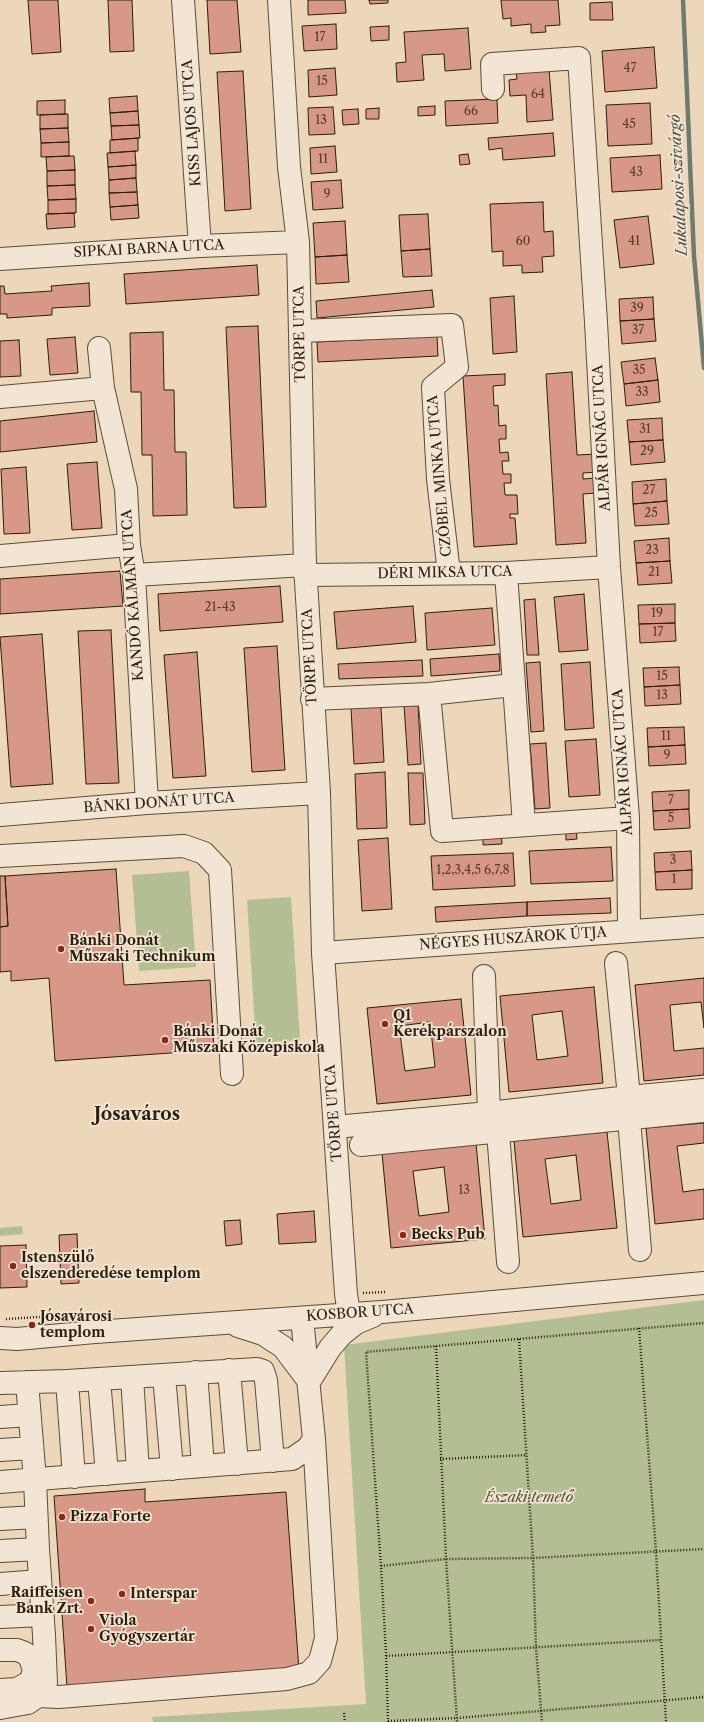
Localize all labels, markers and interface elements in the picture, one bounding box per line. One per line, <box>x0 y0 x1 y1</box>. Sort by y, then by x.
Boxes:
house number: 17 <box>315 31 325 45</box>
street label: KISS LAJOS UTCA <box>179 59 205 187</box>
house number: 47 <box>624 62 636 76</box>
house number: 15 <box>316 75 328 89</box>
house number: 64 <box>531 88 545 102</box>
house number: 66 <box>464 105 478 119</box>
house number: 13 <box>315 114 327 128</box>
water label: Lukalaposi-szivárgó <box>666 114 692 256</box>
house number: 45 <box>622 118 636 132</box>
house number: 11 <box>318 153 328 167</box>
house number: 43 <box>629 166 643 180</box>
house number: 9 <box>323 188 331 202</box>
house number: 60 <box>516 235 530 249</box>
house number: 41 <box>628 235 640 249</box>
street label: SIPKAI BARNA UTCA <box>73 237 225 261</box>
street label: TÖRPE UTCA <box>291 285 309 383</box>
house number: 39 <box>630 302 644 316</box>
house number: 37 <box>632 324 644 338</box>
street label: ALPÁR IGNÁC UTCA <box>590 364 614 512</box>
house number: 35 <box>632 364 646 378</box>
house number: 33 <box>635 386 649 400</box>
street label: CZÓBEL MINKA UTCA <box>425 394 455 558</box>
house number: 31 <box>639 423 651 437</box>
house number: 29 <box>640 445 654 459</box>
house number: 27 <box>643 484 655 498</box>
house number: 25 <box>644 507 658 521</box>
street label: KANDÓ KÁLMÁN UTCA <box>119 509 147 681</box>
house number: 23 <box>645 544 659 558</box>
street label: DÉRI MIKSA UTCA <box>377 563 513 583</box>
house number: 21 <box>648 566 660 580</box>
house number: 21-43 <box>205 601 235 615</box>
house number: 19 <box>651 607 663 621</box>
street label: TÖRPE UTCA <box>299 608 321 706</box>
house number: 17 <box>653 626 663 640</box>
house number: 15 <box>656 670 668 684</box>
street label: ALPÁR IGNÁC UTCA <box>609 688 637 836</box>
house number: 13 <box>656 689 668 703</box>
house number: 11 <box>661 730 671 744</box>
house number: 9 <box>663 749 671 763</box>
street label: BÁNKI DONÁT UTCA <box>83 789 235 817</box>
house number: 7 <box>668 794 674 808</box>
house number: 5 <box>668 812 674 826</box>
house number: 3 <box>670 854 676 868</box>
house number: 1,2,3,4,5 6,7,8 <box>436 864 510 878</box>
house number: 1 <box>671 873 677 887</box>
street label: NÉGYES HUSZÁROK ÚTJA <box>419 924 607 954</box>
place label: Bánki Donát Műszaki Technikum <box>69 933 215 966</box>
marker: Bánki Donát Műszaki Technikum <box>56 944 66 954</box>
place label: Q1 Kerékpárszalon <box>393 1008 507 1040</box>
marker: Q1 Kerékpárszalon <box>380 1019 390 1029</box>
place label: Bánki Donát Műszaki Középiskola <box>173 1024 325 1056</box>
marker: Bánki Donát Műszaki Középiskola <box>160 1035 170 1045</box>
street label: TÖRPE UTCA <box>322 1064 346 1162</box>
district label: Jósaváros <box>94 1104 180 1126</box>
house number: 13 <box>458 1184 470 1198</box>
place label: Becks Pub <box>411 1227 485 1243</box>
marker: Becks Pub <box>398 1230 408 1240</box>
place label: Istenszülő elszenderedése templom <box>21 1250 201 1282</box>
marker: Istenszülő elszenderedése templom <box>8 1261 18 1271</box>
street label: KOSBOR UTCA <box>306 1301 414 1325</box>
place label: Jósavárosi templom <box>40 1309 112 1342</box>
marker: Jósavárosi templom <box>27 1320 37 1330</box>
park label: Északi temető <box>485 1490 573 1506</box>
place label: Pizza Forte <box>70 1509 151 1525</box>
marker: Pizza Forte <box>57 1512 67 1522</box>
place label: Raiffeisen Bank Zrt. <box>10 1585 83 1618</box>
place label: Interspar <box>130 1586 197 1602</box>
marker: Interspar <box>117 1589 127 1599</box>
marker: Raiffeisen Bank Zrt. <box>86 1596 96 1606</box>
place label: Viola Gyógyszertár <box>99 1613 195 1646</box>
marker: Viola Gyógyszertár <box>86 1624 96 1634</box>

